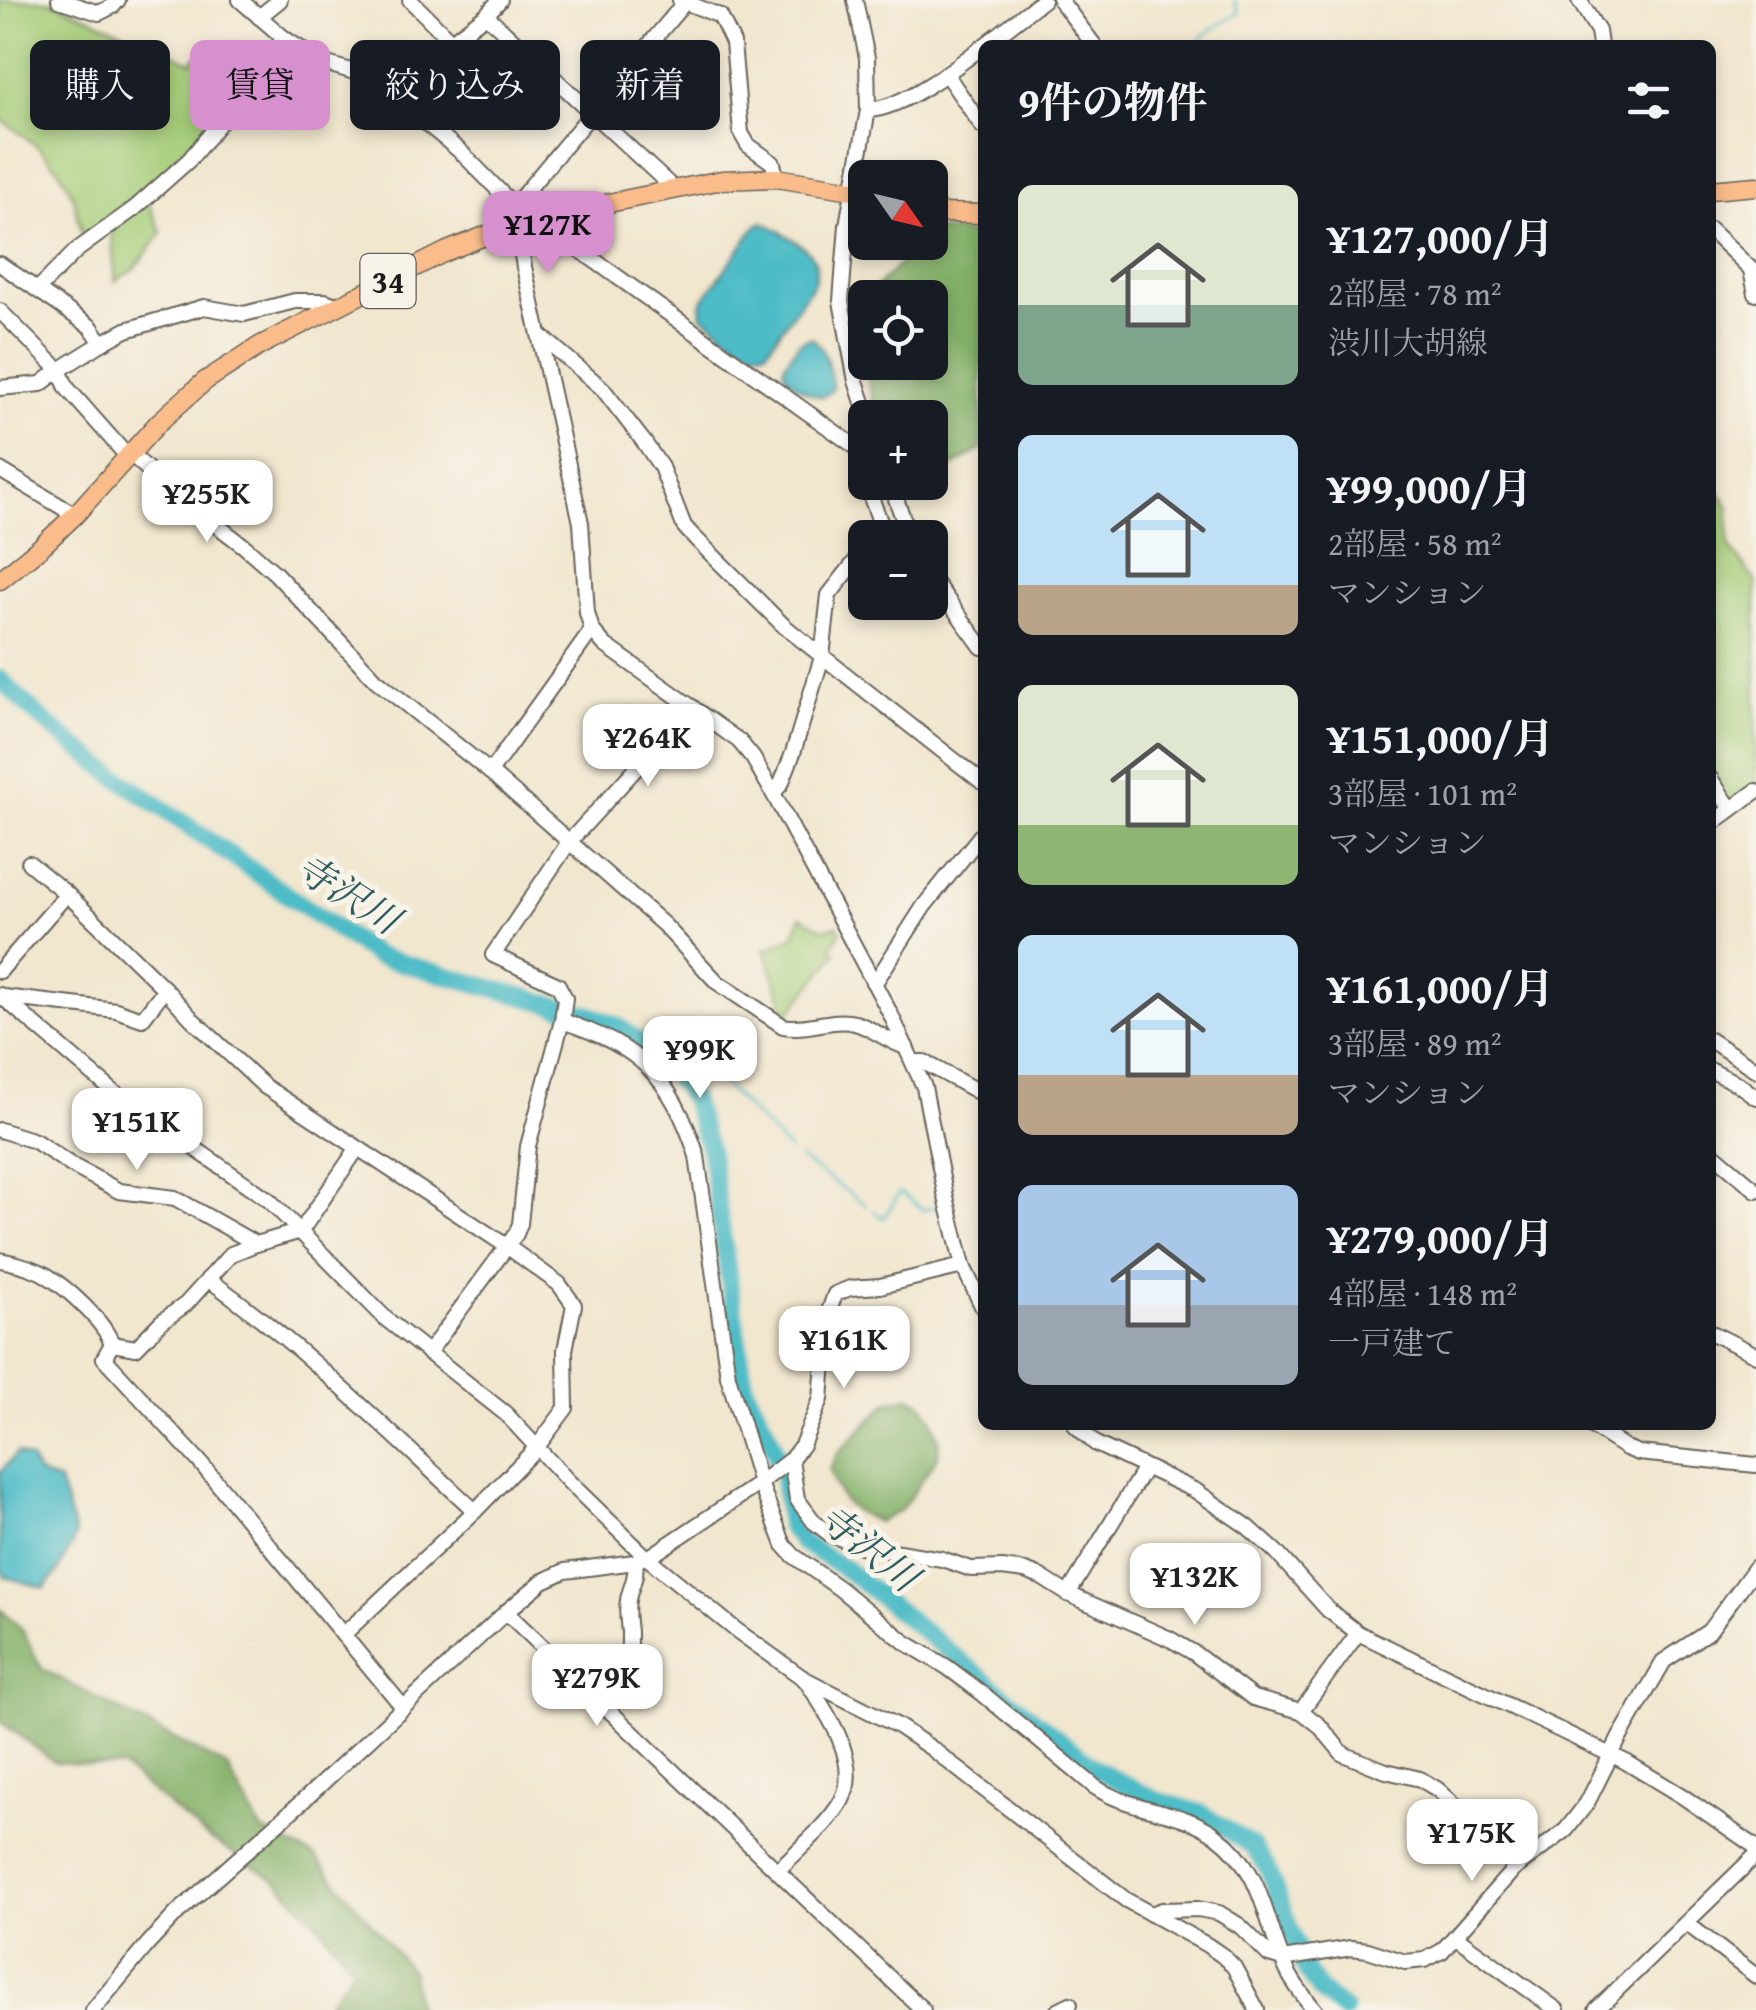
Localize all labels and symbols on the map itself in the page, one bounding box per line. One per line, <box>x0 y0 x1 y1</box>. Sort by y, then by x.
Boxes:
north arrow <box>848 160 948 260</box>
pin: ¥127K <box>478 191 618 276</box>
road number: 34 <box>360 254 416 308</box>
pin: ¥255K <box>137 460 277 545</box>
pin: ¥264K <box>578 704 718 789</box>
water label: 寺沢川 <box>285 839 415 949</box>
pin: ¥99K <box>641 1016 759 1101</box>
pin: ¥151K <box>67 1088 207 1173</box>
pin: ¥161K <box>774 1306 914 1391</box>
water label: 寺沢川 <box>807 1490 934 1607</box>
pin: ¥132K <box>1125 1543 1265 1628</box>
pin: ¥279K <box>527 1644 667 1729</box>
pin: ¥175K <box>1402 1799 1542 1884</box>

